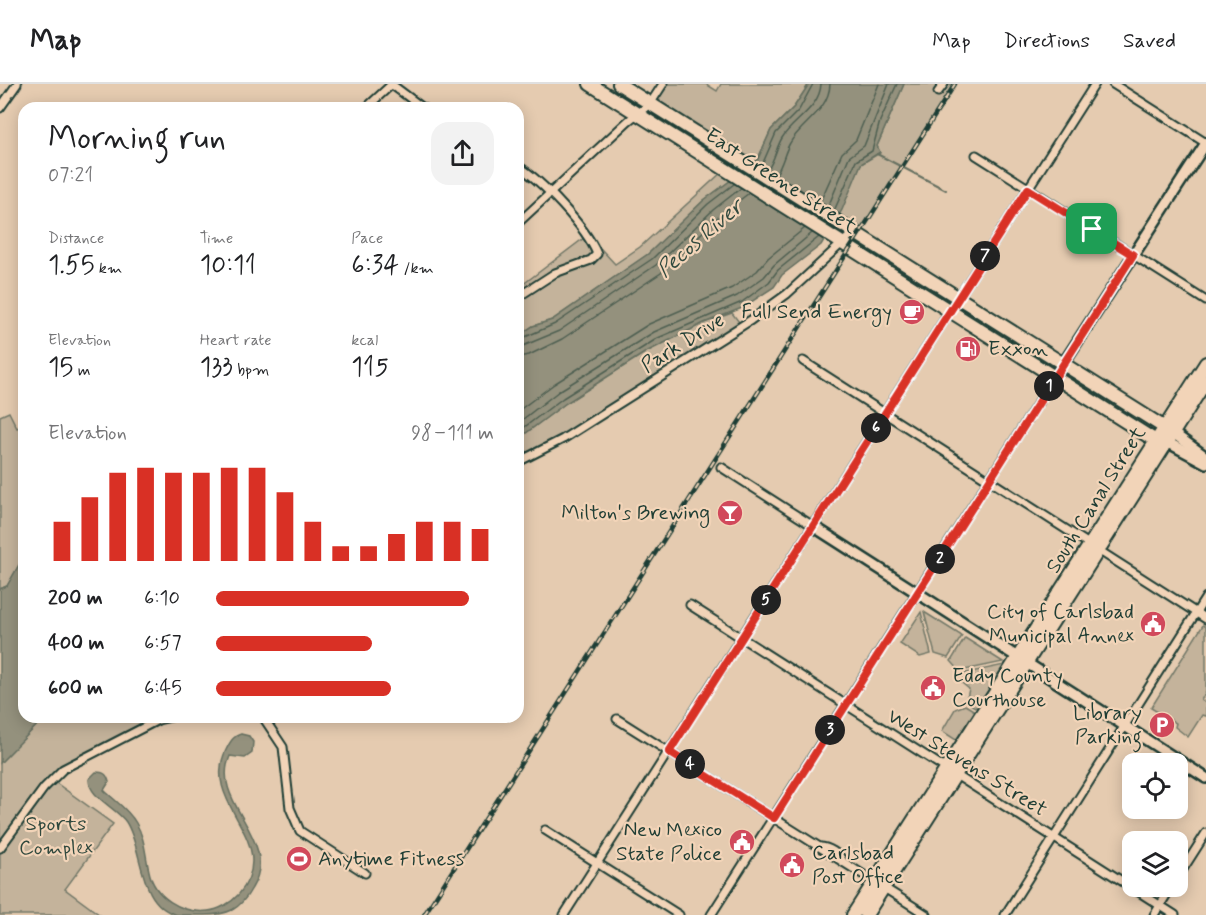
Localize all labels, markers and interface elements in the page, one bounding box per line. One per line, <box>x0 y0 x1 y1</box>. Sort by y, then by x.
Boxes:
text: Map <box>30 23 81 60</box>
text: Map <box>932 27 971 55</box>
text: Directions <box>1004 27 1090 55</box>
text: Saved <box>1123 27 1176 55</box>
text: Morning run <box>48 117 226 161</box>
street label: East Greene Street <box>700 121 863 241</box>
button: share <box>431 122 494 185</box>
text: 07:21 <box>48 162 93 189</box>
water label: Pecos River <box>651 192 751 284</box>
pin <box>1066 203 1117 254</box>
icon: arrive <box>1075 212 1108 245</box>
text: Distance <box>48 228 104 249</box>
text: Time <box>200 228 233 249</box>
text: Pace <box>351 228 383 249</box>
pin: 7 <box>970 241 1000 271</box>
text: 7 <box>980 245 990 266</box>
text: 1.55 <box>48 249 95 283</box>
text: 10:11 <box>200 249 256 283</box>
text: 6:34 <box>351 249 399 283</box>
text: km <box>95 258 122 279</box>
text: /km <box>399 258 434 279</box>
cafe icon: Full Send Energy <box>897 297 927 327</box>
place label: Full Send Energy <box>741 298 892 327</box>
street label: Park Drive <box>636 306 730 380</box>
text: Elevation <box>48 330 111 351</box>
text: Heart rate <box>200 330 272 351</box>
text: kcal <box>351 330 378 351</box>
fuel station icon: Exxon <box>953 334 983 364</box>
place label: Exxon <box>988 335 1049 363</box>
text: 15 <box>48 351 73 385</box>
text: 133 <box>200 351 233 385</box>
text: 115 <box>351 351 389 385</box>
text: m <box>73 360 91 381</box>
text: bpm <box>233 360 269 381</box>
pin: 1 <box>1034 371 1064 401</box>
text: 1 <box>1045 375 1053 396</box>
pin: 6 <box>861 413 891 443</box>
text: 6 <box>872 417 880 438</box>
text: Elevation <box>48 420 127 447</box>
text: 98–111 m <box>411 420 494 447</box>
street label: South Canal Street <box>1039 421 1153 579</box>
bar icon: Milton's Brewing <box>715 498 745 528</box>
place label: Milton's Brewing <box>561 499 710 528</box>
pin: 2 <box>925 544 955 574</box>
text: 2 <box>936 548 944 569</box>
text: 200 m <box>48 585 103 612</box>
text: 6:10 <box>144 585 180 612</box>
pin: 5 <box>751 585 781 615</box>
text: 5 <box>761 589 771 610</box>
place label: City of Carlsbad Municipal Annex <box>987 598 1134 650</box>
public building icon: City of Carlsbad Municipal Annex <box>1138 609 1168 639</box>
text: 400 m <box>48 630 104 657</box>
text: 6:57 <box>144 630 182 657</box>
place label: Eddy County Courthouse <box>952 662 1063 714</box>
public building icon: Eddy County Courthouse <box>918 673 948 703</box>
text: 600 m <box>48 675 103 702</box>
text: 6:45 <box>144 675 182 702</box>
place label: Library Parking <box>1073 699 1142 753</box>
street label: West Stevens Street <box>882 702 1052 824</box>
parking icon: Library Parking <box>1147 710 1177 740</box>
pin: 3 <box>815 715 845 745</box>
text: 3 <box>826 719 834 740</box>
pin: 4 <box>675 749 705 779</box>
text: 4 <box>685 753 695 774</box>
map controls <box>1122 753 1188 897</box>
button: locate <box>1122 753 1188 819</box>
park label: Sports Complex <box>19 810 93 862</box>
place label: New Mexico State Police <box>616 816 722 868</box>
public building icon: New Mexico State Police <box>727 827 757 857</box>
button: layers <box>1122 831 1188 897</box>
place label: Carlsbad Post Office <box>812 839 904 891</box>
sports icon: Anytime Fitness <box>284 844 314 874</box>
place label: Anytime Fitness <box>318 845 464 873</box>
public building icon: Carlsbad Post Office <box>777 850 807 880</box>

